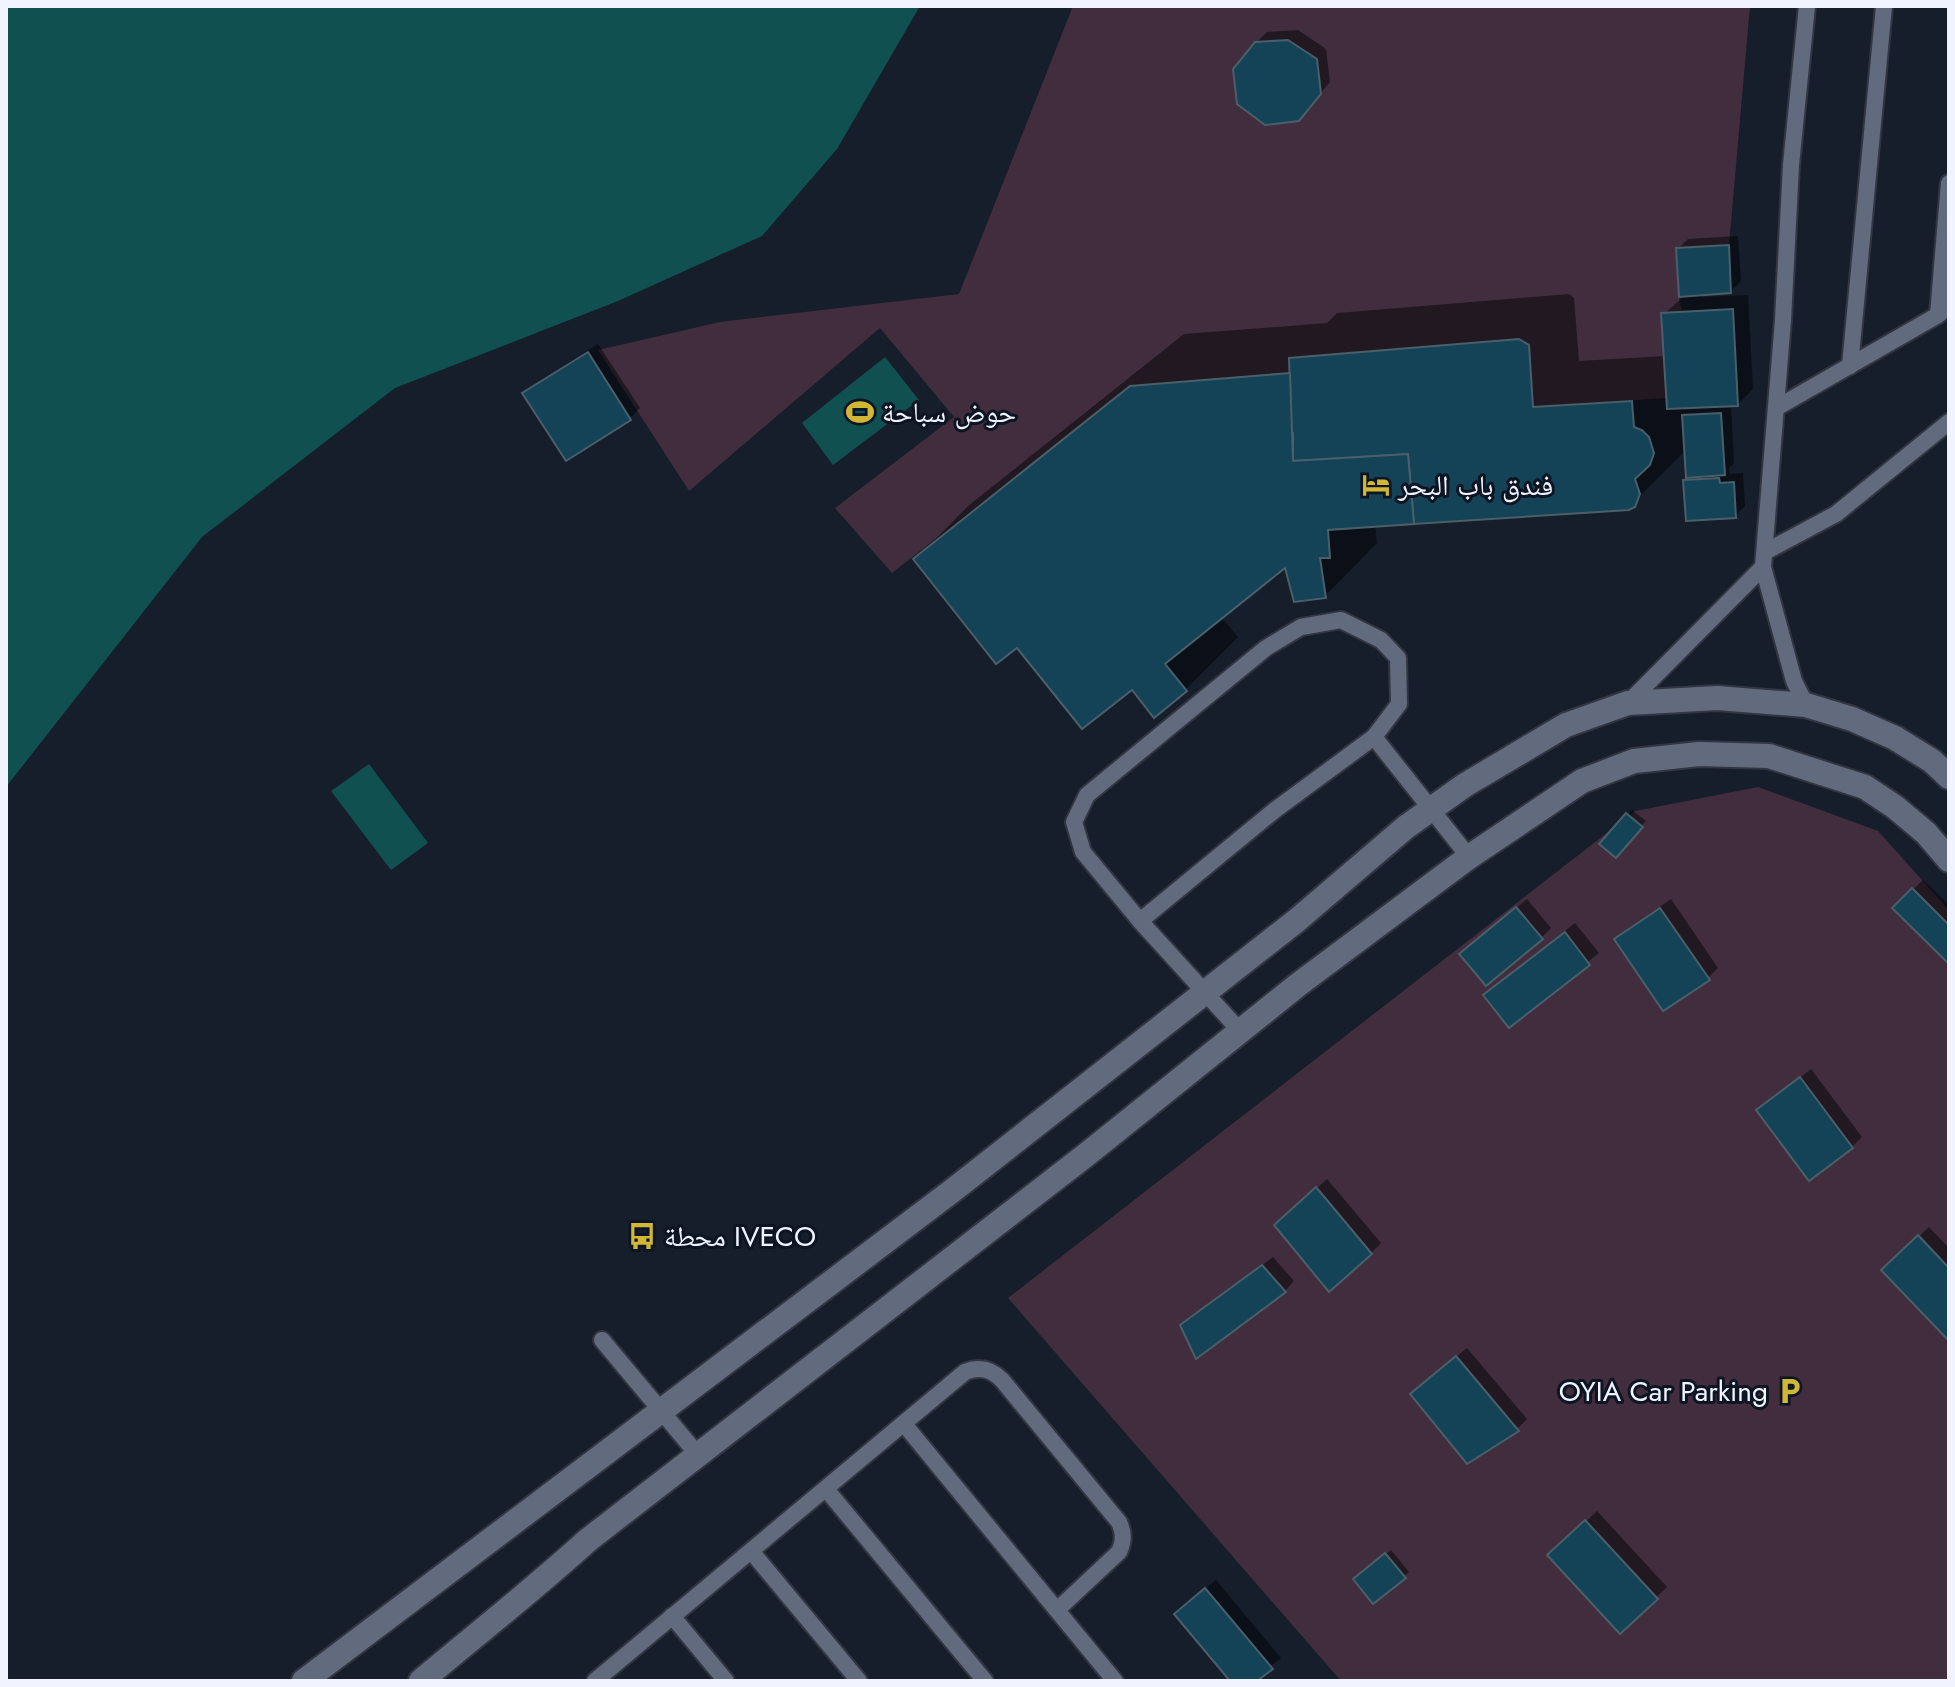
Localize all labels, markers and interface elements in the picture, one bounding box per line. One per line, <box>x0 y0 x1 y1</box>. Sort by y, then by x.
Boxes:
place label: حوض سباحة <box>882 392 1016 433</box>
sports icon: حوض سباحة <box>845 397 875 427</box>
place label: فندق باب البحر <box>1397 465 1553 506</box>
hotel icon: فندق باب البحر <box>1361 470 1391 500</box>
place label: محطة IVECO <box>664 1216 816 1257</box>
bus stop icon: محطة IVECO <box>627 1221 657 1251</box>
place label: OYIA Car Parking <box>1559 1371 1768 1412</box>
parking icon: OYIA Car Parking <box>1775 1376 1805 1406</box>

